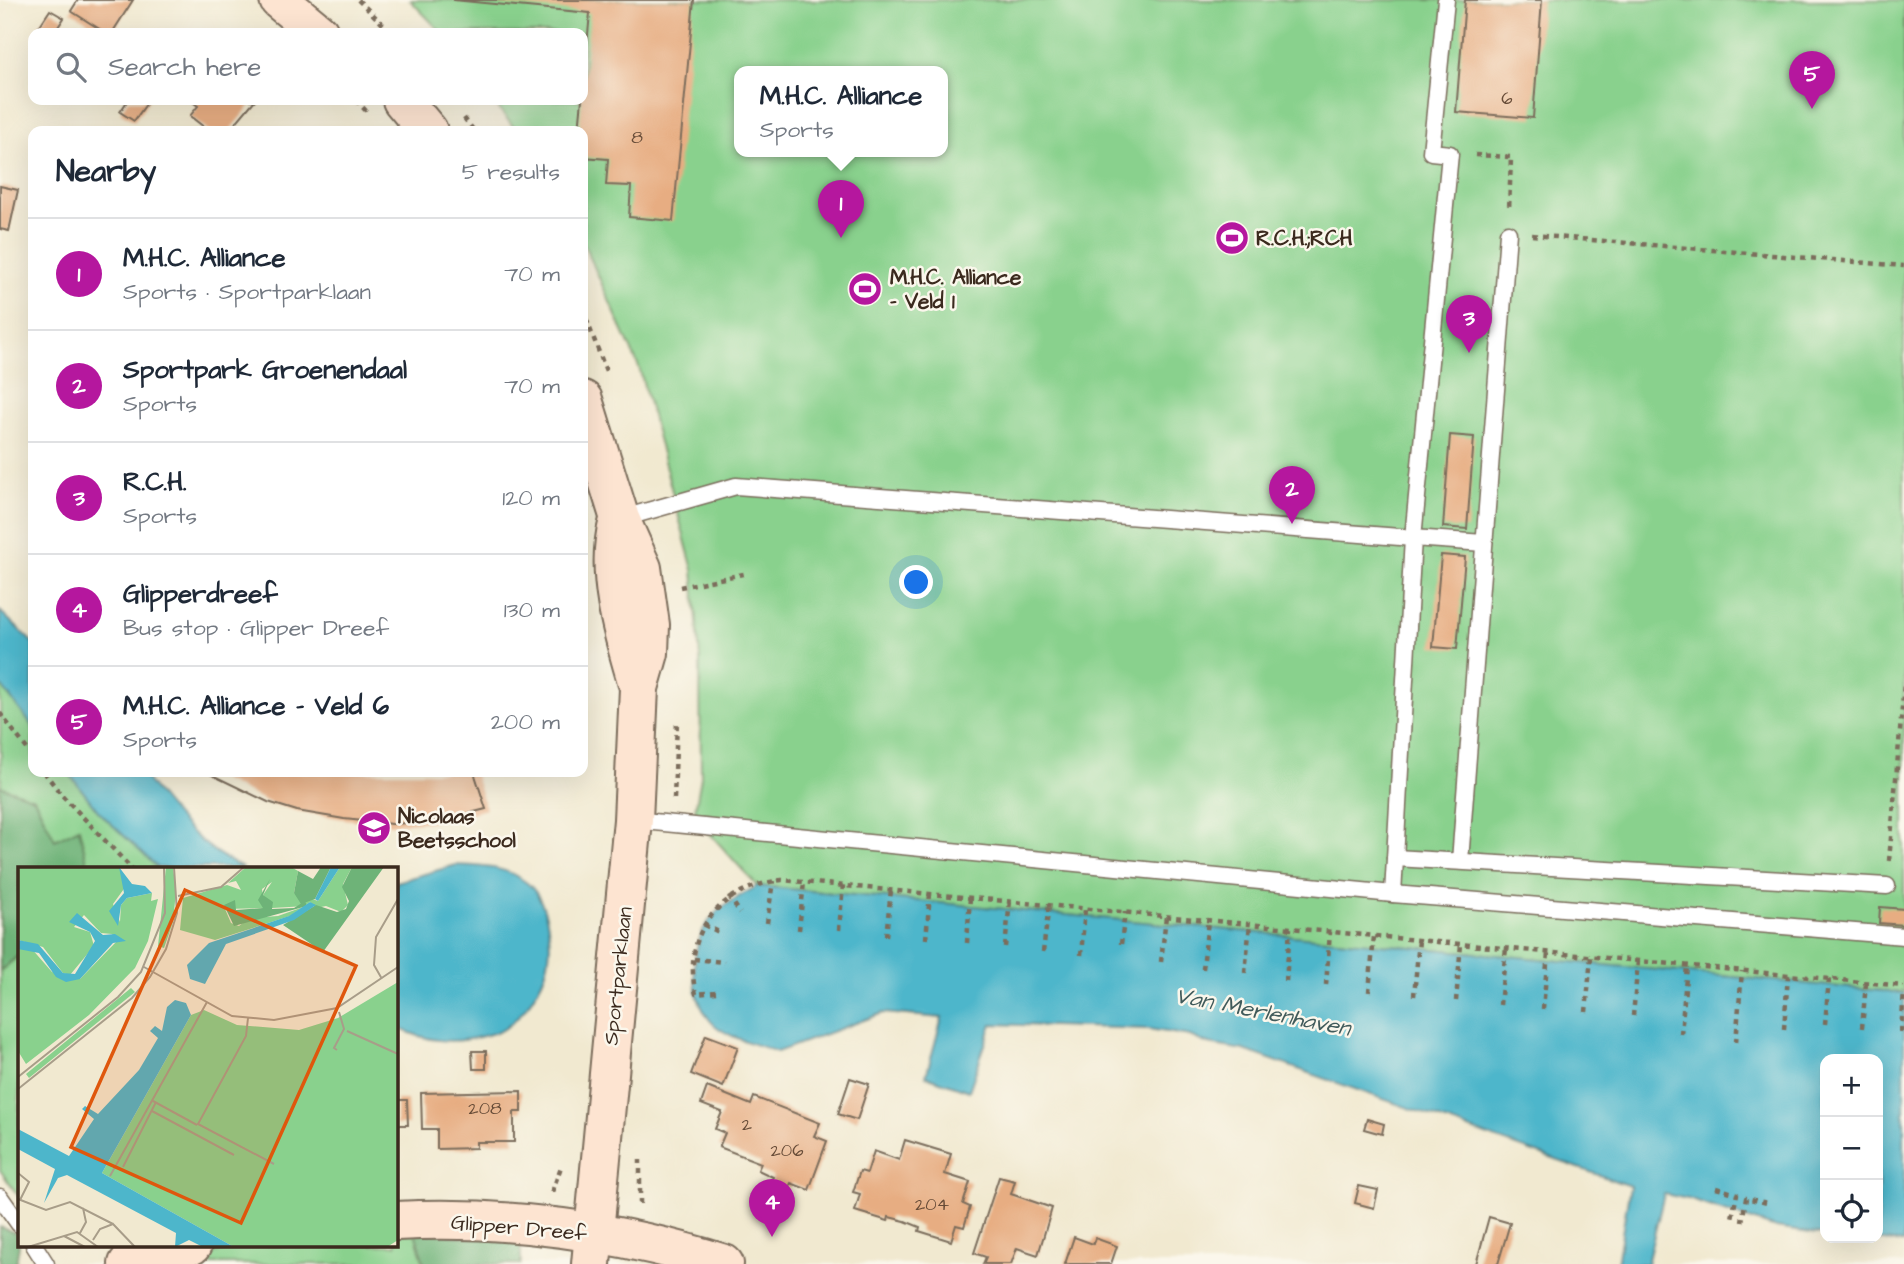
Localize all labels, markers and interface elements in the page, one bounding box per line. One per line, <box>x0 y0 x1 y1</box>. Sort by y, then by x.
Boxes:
search box <box>28 28 588 105</box>
icon: search <box>52 48 90 86</box>
text: Search here <box>108 49 261 85</box>
pin: 5 <box>1789 51 1835 109</box>
popup <box>734 66 948 157</box>
text: M.H.C. Alliance <box>760 78 922 114</box>
house number: 6 <box>1501 86 1513 111</box>
text: Sports <box>760 114 834 146</box>
house number: 8 <box>631 125 643 150</box>
text: Nearby <box>56 151 156 193</box>
text: 5 results <box>462 156 560 188</box>
pin: 1 <box>818 180 864 238</box>
sports icon: R.C.H.;RCH <box>1213 219 1251 257</box>
place label: R.C.H.;RCH <box>1256 224 1353 253</box>
text: M.H.C. Alliance <box>123 240 286 276</box>
text: 1 <box>78 258 80 290</box>
text: 70 m <box>504 258 560 290</box>
place label: M.H.C. Alliance - Veld 1 <box>890 263 1022 316</box>
sports icon: M.H.C. Alliance - Veld 1 <box>846 270 884 308</box>
text: Sports · Sportparklaan <box>123 276 371 308</box>
pin: 3 <box>1446 295 1492 353</box>
text: Sportpark Groenendaal <box>123 352 407 388</box>
text: 2 <box>72 370 86 402</box>
text: 70 m <box>504 370 560 402</box>
text: Sports <box>123 388 197 420</box>
text: R.C.H. <box>123 464 187 500</box>
pin: 2 <box>1269 466 1315 524</box>
text: 3 <box>73 482 85 514</box>
text: 120 m <box>502 482 560 514</box>
text: Sports <box>123 500 197 532</box>
your location <box>899 565 933 599</box>
text: Glipperdreef <box>123 576 278 612</box>
text: 4 <box>71 594 87 626</box>
text: 130 m <box>504 594 560 626</box>
text: Bus stop · Glipper Dreef <box>123 612 389 644</box>
text: M.H.C. Alliance - Veld 6 <box>123 688 389 724</box>
text: 5 <box>71 706 87 738</box>
text: 200 m <box>491 706 560 738</box>
text: Sports <box>123 724 197 756</box>
place label: Nicolaas Beetsschool <box>398 802 517 855</box>
school or university icon: Nicolaas Beetsschool <box>355 809 393 847</box>
inset map <box>18 867 397 1246</box>
street label: Sportparklaan <box>596 905 641 1047</box>
water label: Van Merlenhaven <box>1173 979 1356 1045</box>
map controls <box>1820 1054 1883 1243</box>
button: + <box>1820 1054 1883 1117</box>
house number: 208 <box>468 1096 502 1121</box>
house number: 2 <box>742 1112 753 1137</box>
button: − <box>1820 1117 1883 1180</box>
house number: 206 <box>771 1138 803 1163</box>
pin: 4 <box>749 1179 795 1237</box>
button: locate <box>1820 1180 1883 1243</box>
house number: 204 <box>915 1192 949 1217</box>
street label: Glipper Dreef <box>450 1208 589 1249</box>

